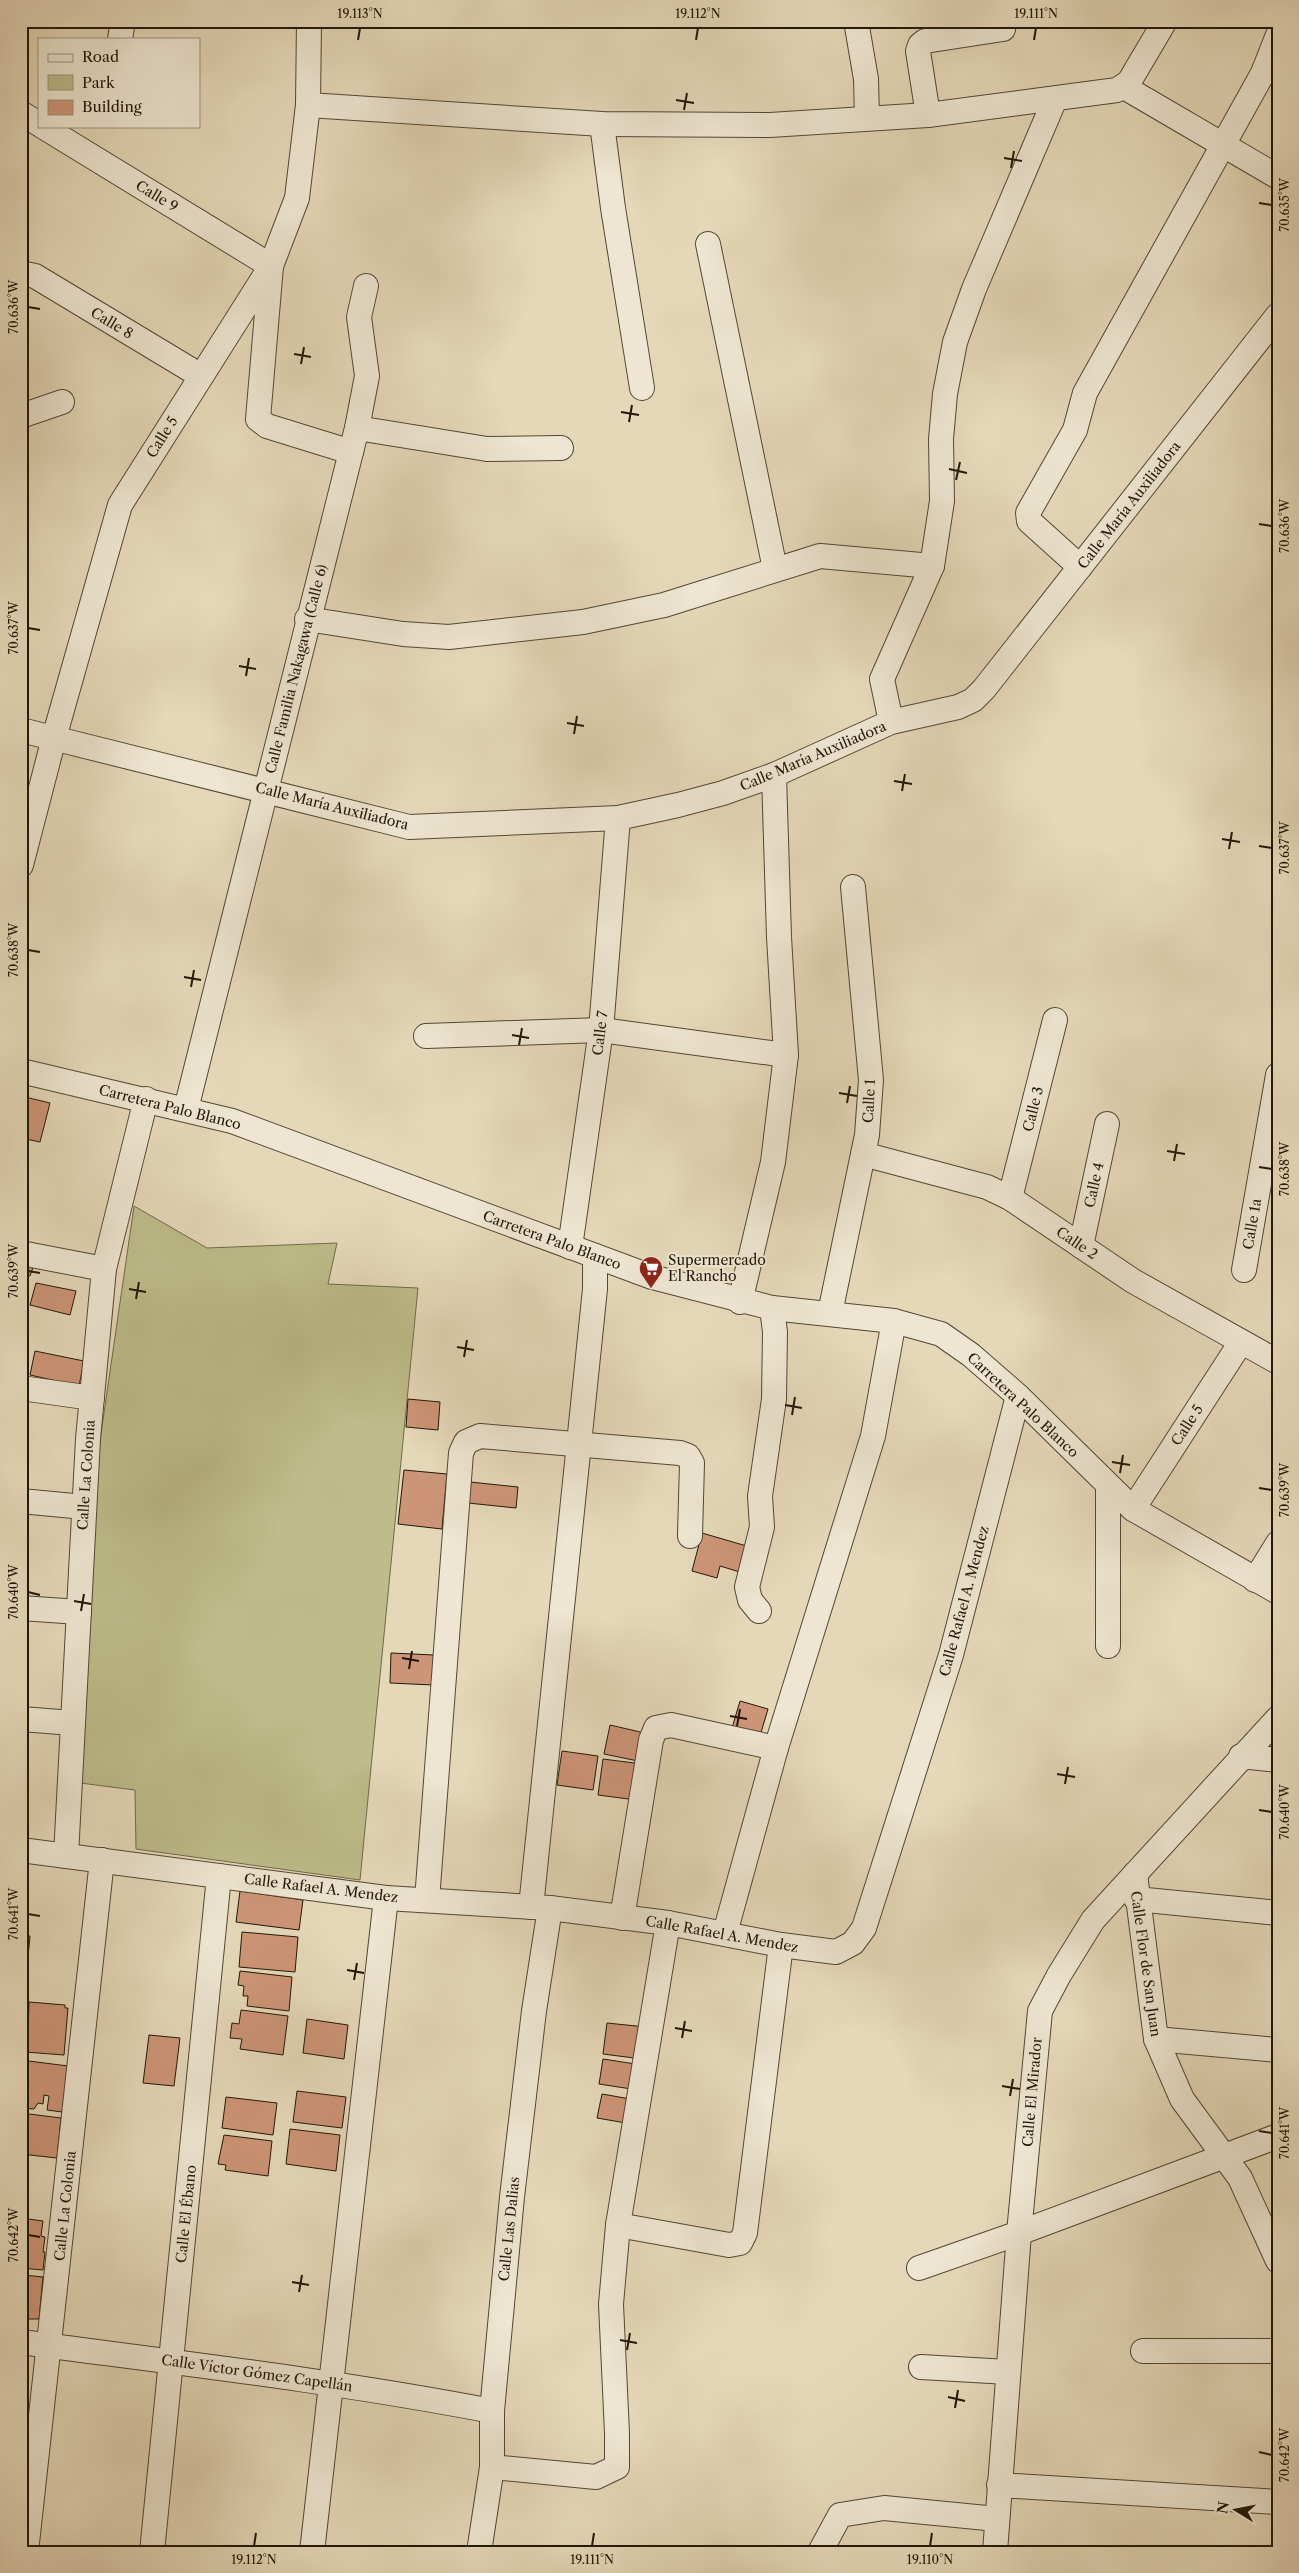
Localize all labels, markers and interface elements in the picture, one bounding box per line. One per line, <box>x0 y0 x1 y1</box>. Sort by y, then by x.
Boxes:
text: 19.113°N <box>337 6 383 21</box>
text: 19.112°N <box>675 6 721 21</box>
text: 19.111°N <box>1014 6 1058 21</box>
legend <box>38 38 200 128</box>
text: Road <box>82 47 119 66</box>
text: Park <box>82 73 116 92</box>
text: Building <box>82 97 142 116</box>
street label: Calle 9 <box>133 176 181 216</box>
text: 70.635°W <box>1277 177 1292 232</box>
text: 70.636°W <box>6 279 21 334</box>
street label: Calle 8 <box>87 303 137 343</box>
street label: Calle 5 <box>142 413 182 461</box>
street label: Calle María Auxiliadora <box>1073 437 1185 573</box>
text: 70.636°W <box>1277 498 1292 553</box>
street label: Calle Familia Nakagawa (Calle 6) <box>261 562 331 776</box>
text: 70.637°W <box>6 601 21 655</box>
street label: Calle María Auxiliadora <box>737 717 890 795</box>
street label: Calle María Auxiliadora <box>253 778 411 834</box>
text: 70.637°W <box>1277 821 1292 875</box>
text: 70.638°W <box>6 922 21 977</box>
street label: Calle 7 <box>588 1009 612 1056</box>
street label: Calle 1 <box>859 1078 879 1123</box>
street label: Carretera Palo Blanco <box>97 1081 243 1133</box>
street label: Calle 3 <box>1019 1085 1047 1133</box>
text: 70.638°W <box>1277 1141 1292 1196</box>
street label: Calle 4 <box>1080 1161 1108 1209</box>
street label: Calle 1a <box>1239 1197 1265 1251</box>
street label: Carretera Palo Blanco <box>480 1207 624 1273</box>
street label: Calle 2 <box>1053 1223 1101 1263</box>
text: 70.639°W <box>6 1243 21 1298</box>
place label: Supermercado El Rancho <box>668 1251 766 1285</box>
supermarket icon: Supermercado El Rancho <box>638 1255 664 1289</box>
street label: Carretera Palo Blanco <box>963 1349 1083 1461</box>
street label: Calle 5 <box>1167 1401 1207 1449</box>
street label: Calle La Colonia <box>73 1419 99 1531</box>
text: 70.639°W <box>1277 1462 1292 1517</box>
street label: Calle Rafael A. Mendez <box>935 1524 993 1678</box>
text: 70.640°W <box>6 1564 21 1620</box>
text: 70.640°W <box>1277 1784 1292 1840</box>
street label: Calle Rafael A. Mendez <box>243 1870 399 1906</box>
text: 70.641°W <box>6 1887 21 1940</box>
street label: Calle Flor de San Juan <box>1127 1890 1165 2038</box>
street label: Calle Rafael A. Mendez <box>644 1912 800 1956</box>
street label: Calle El Mirador <box>1018 2036 1046 2148</box>
text: 70.641°W <box>1277 2106 1292 2159</box>
street label: Calle La Colonia <box>50 2149 80 2262</box>
street label: Calle El Ébano <box>172 2164 200 2264</box>
street label: Calle Las Dalias <box>495 2176 523 2282</box>
text: 70.642°W <box>6 2207 21 2262</box>
street label: Calle Víctor Gómez Capellán <box>160 2351 354 2395</box>
text: 70.642°W <box>1277 2427 1292 2482</box>
north arrow <box>1212 2486 1262 2536</box>
text: N <box>1213 2500 1233 2515</box>
text: 19.112°N <box>231 2552 277 2567</box>
text: 19.111°N <box>570 2552 614 2567</box>
text: 19.110°N <box>907 2552 953 2567</box>

